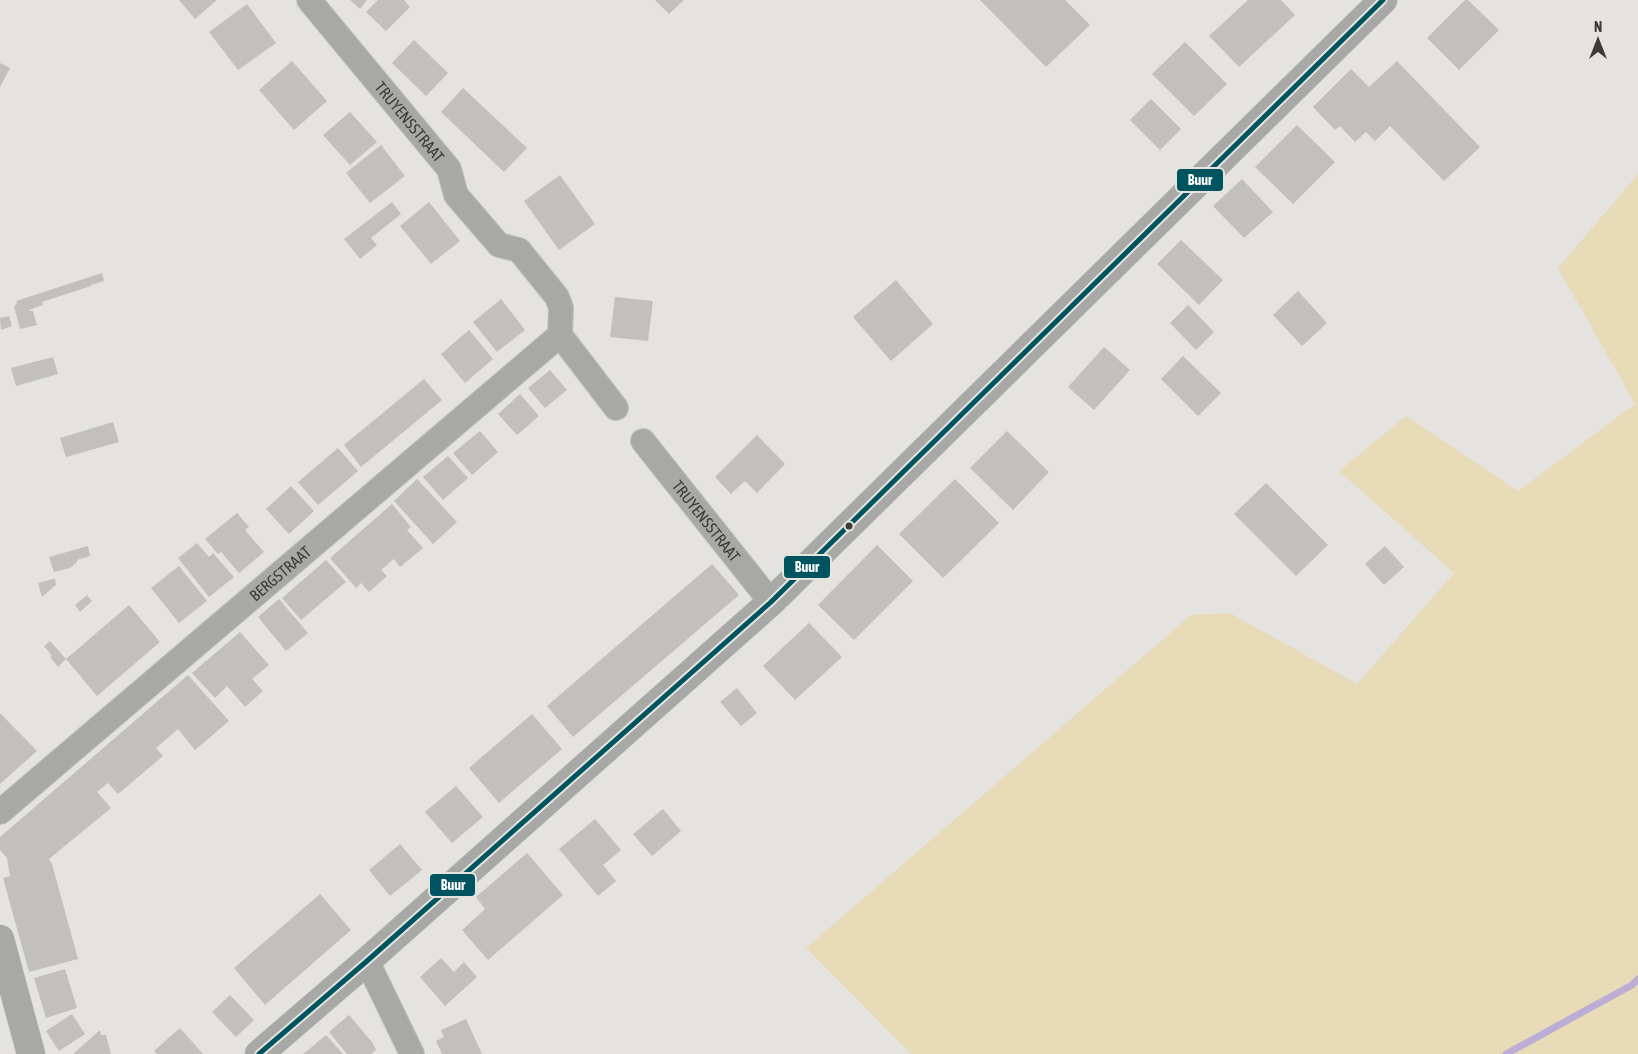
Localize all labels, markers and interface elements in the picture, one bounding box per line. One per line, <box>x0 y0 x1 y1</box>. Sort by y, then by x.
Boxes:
north arrow <box>1573 15 1623 65</box>
text: N <box>1594 19 1602 35</box>
street label: TRUYENSSTRAAT <box>371 78 448 165</box>
line badge: Buur <box>1176 168 1224 192</box>
text: Buur <box>1188 172 1213 188</box>
street label: TRUYENSSTRAAT <box>669 477 744 565</box>
unlabelled marker <box>844 521 854 531</box>
street label: BERGSTRAAT <box>246 542 314 604</box>
line badge: Buur <box>783 555 831 579</box>
text: Buur <box>795 559 820 575</box>
line badge: Buur <box>429 873 476 897</box>
text: Buur <box>441 877 466 893</box>

